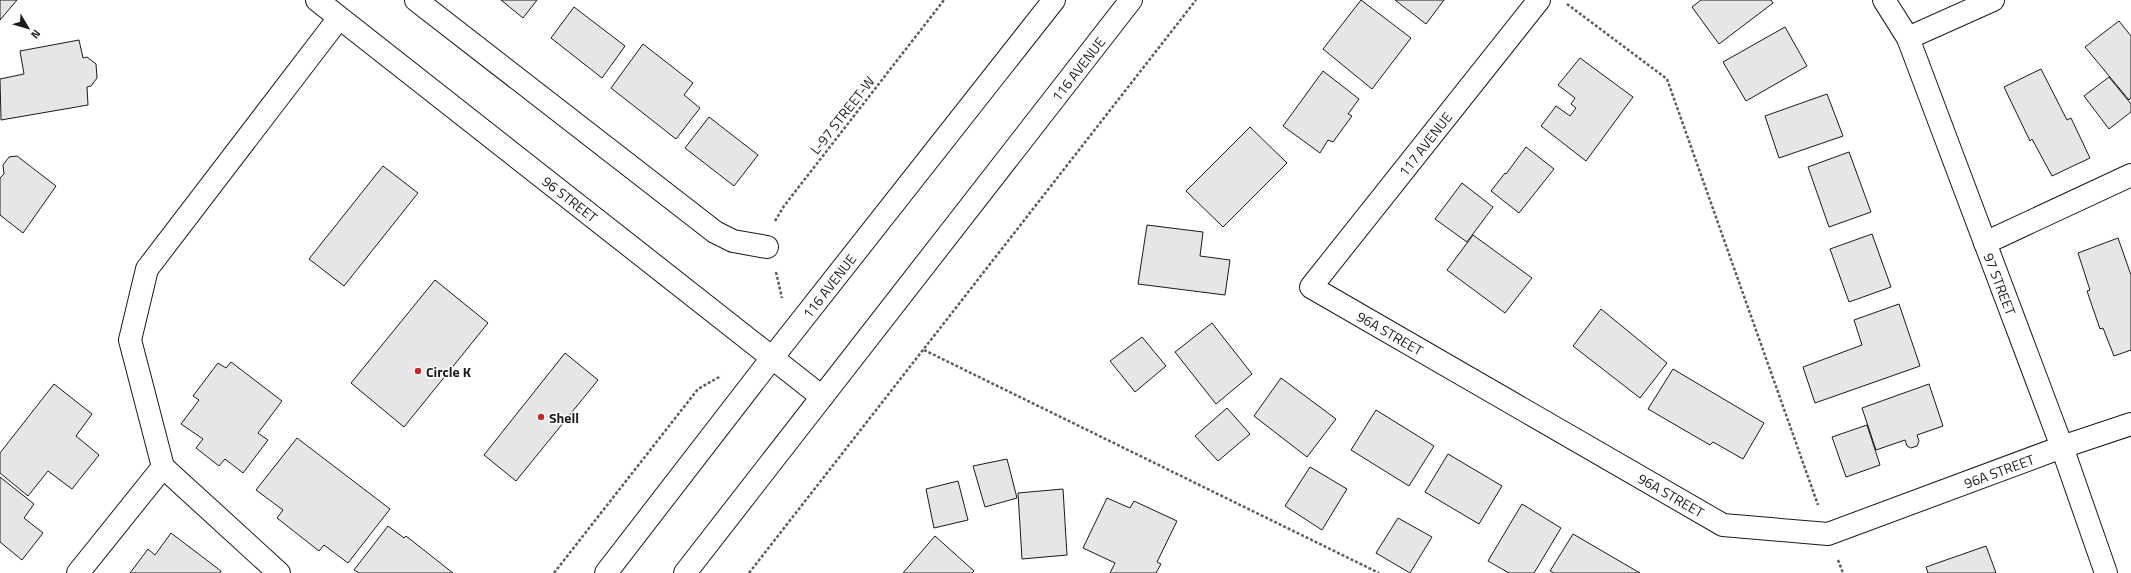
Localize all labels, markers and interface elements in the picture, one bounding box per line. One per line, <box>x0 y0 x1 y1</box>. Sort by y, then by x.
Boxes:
north arrow <box>8 8 48 48</box>
text: N <box>27 26 45 42</box>
street label: 116 AVENUE <box>1046 32 1110 106</box>
street label: L-97 STREET-W <box>805 71 879 159</box>
street label: 117 AVENUE <box>1393 107 1457 181</box>
street label: 96 STREET <box>538 171 603 228</box>
street label: 116 AVENUE <box>797 249 861 323</box>
street label: 97 STREET <box>1979 250 2022 319</box>
street label: 96A STREET <box>1353 306 1428 361</box>
place label: Circle K <box>426 361 472 382</box>
marker: Circle K <box>413 366 423 376</box>
place label: Shell <box>549 407 579 428</box>
marker: Shell <box>536 412 546 422</box>
street label: 96A STREET <box>1961 448 2038 493</box>
street label: 96A STREET <box>1634 468 1709 523</box>

